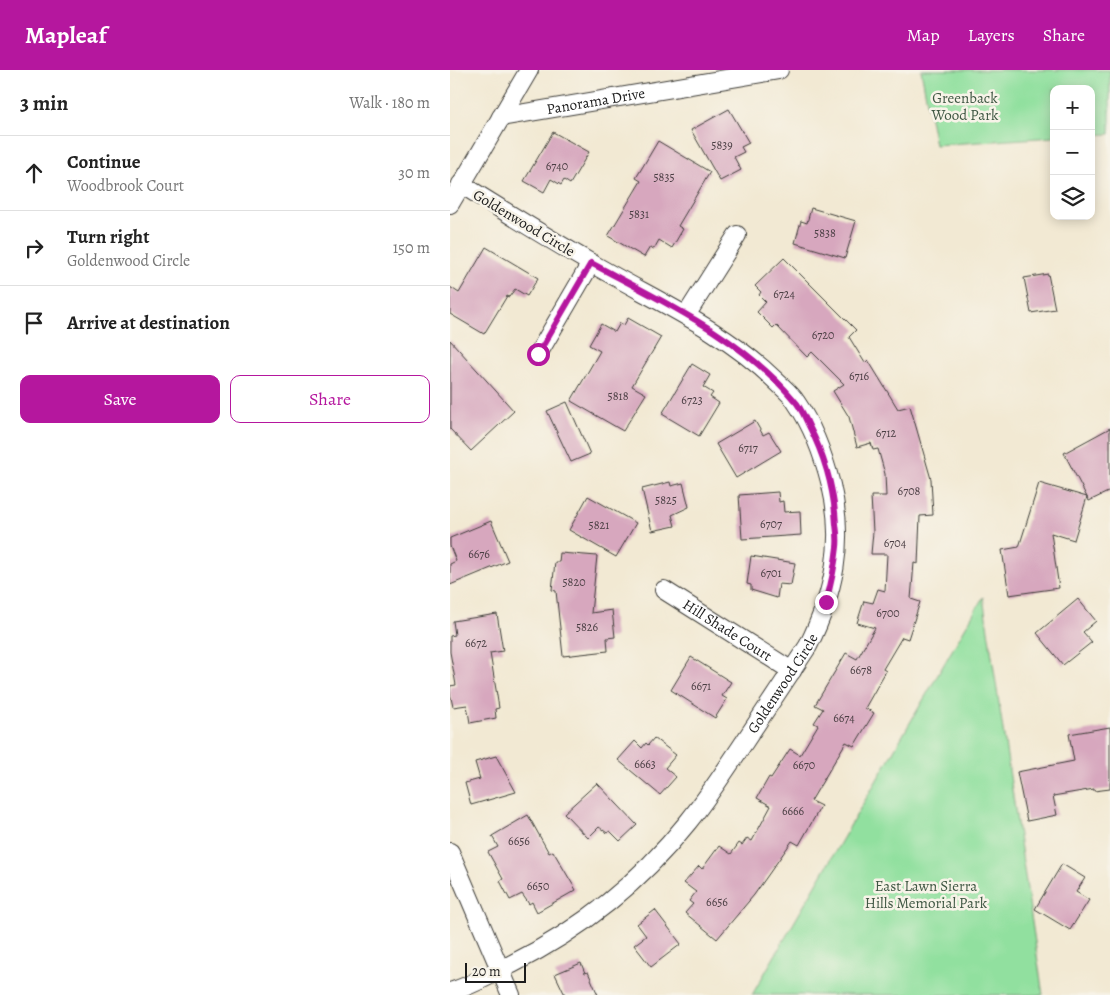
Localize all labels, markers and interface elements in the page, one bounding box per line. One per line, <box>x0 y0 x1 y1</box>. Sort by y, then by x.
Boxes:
text: Mapleaf <box>25 19 107 51</box>
text: Map <box>907 23 940 47</box>
text: Layers <box>968 23 1015 47</box>
text: Share <box>1043 23 1085 47</box>
street label: Panorama Drive <box>545 83 647 119</box>
map controls <box>1050 85 1095 220</box>
button: + <box>1050 85 1095 130</box>
park label: Greenback Wood Park <box>931 88 999 125</box>
text: 3 min <box>20 89 68 117</box>
text: Walk · 180 m <box>349 92 430 114</box>
button: − <box>1050 130 1095 175</box>
house number: 5839 <box>711 137 733 153</box>
text: Continue <box>67 149 141 175</box>
house number: 6740 <box>546 158 568 174</box>
icon: ahead <box>20 159 48 187</box>
text: 30 m <box>398 162 430 184</box>
house number: 5835 <box>653 169 675 185</box>
text: Woodbrook Court <box>67 175 184 197</box>
button: layers <box>1050 175 1095 220</box>
street label: Goldenwood Circle <box>469 185 579 261</box>
house number: 5831 <box>629 206 649 222</box>
text: Turn right <box>67 224 149 250</box>
house number: 5838 <box>814 225 836 241</box>
icon: right <box>20 234 48 262</box>
text: 150 m <box>393 237 430 259</box>
text: Goldenwood Circle <box>67 250 190 272</box>
house number: 6724 <box>773 286 795 302</box>
icon: arrive <box>20 309 48 337</box>
text: Arrive at destination <box>67 310 230 336</box>
house number: 6720 <box>812 327 834 343</box>
route start <box>527 343 550 366</box>
house number: 6716 <box>849 368 870 384</box>
button: Save <box>20 375 220 423</box>
button: Share <box>230 375 430 423</box>
house number: 5818 <box>608 388 629 404</box>
house number: 6723 <box>681 392 703 408</box>
house number: 6712 <box>876 425 896 441</box>
house number: 6717 <box>738 440 759 456</box>
house number: 6708 <box>898 483 921 499</box>
house number: 5825 <box>655 492 677 508</box>
house number: 6707 <box>760 516 783 532</box>
house number: 5821 <box>589 517 609 533</box>
house number: 6704 <box>884 535 907 551</box>
house number: 6676 <box>468 546 490 562</box>
house number: 6701 <box>760 565 782 581</box>
house number: 5820 <box>562 574 586 590</box>
route end <box>815 591 838 614</box>
street label: Hill Shade Court <box>679 594 776 666</box>
house number: 6700 <box>876 605 900 621</box>
house number: 5826 <box>576 619 599 635</box>
street label: Goldenwood Circle <box>743 630 823 737</box>
house number: 6672 <box>465 635 487 651</box>
house number: 6678 <box>850 662 872 678</box>
house number: 6671 <box>691 678 711 694</box>
house number: 6674 <box>833 710 855 726</box>
house number: 6663 <box>634 756 656 772</box>
house number: 6670 <box>793 757 815 773</box>
house number: 6666 <box>782 803 805 819</box>
house number: 6656 <box>508 833 530 849</box>
park label: East Lawn Sierra Hills Memorial Park <box>865 876 988 913</box>
house number: 6650 <box>527 878 549 894</box>
house number: 6656 <box>706 894 728 910</box>
scale bar <box>465 960 526 983</box>
text: 20 m <box>472 962 501 981</box>

